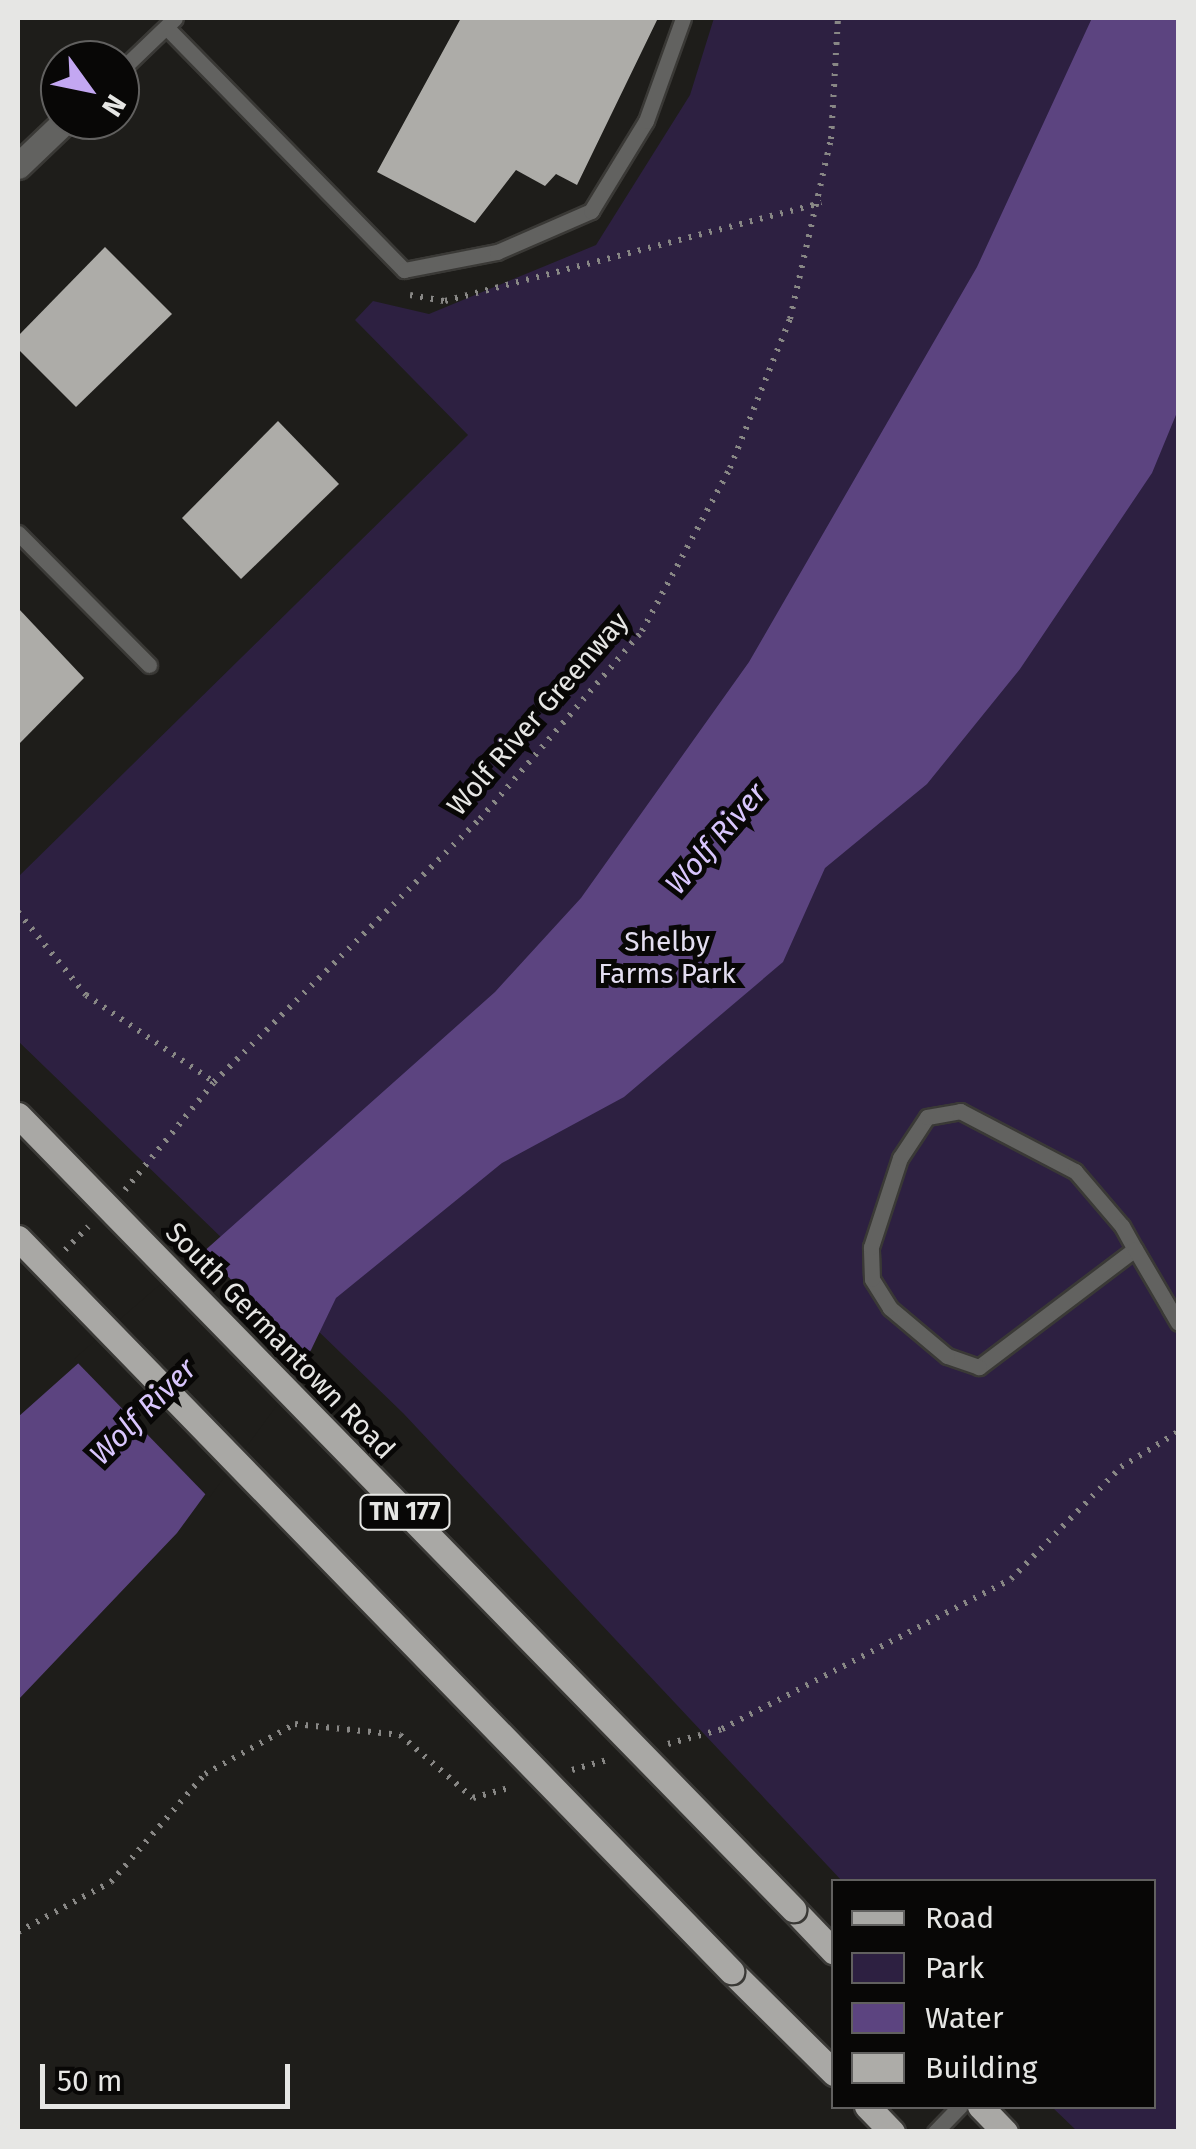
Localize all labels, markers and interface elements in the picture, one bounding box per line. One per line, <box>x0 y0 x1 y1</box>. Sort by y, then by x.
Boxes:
north arrow <box>40 40 140 140</box>
text: N <box>95 89 133 122</box>
street label: Wolf River Greenway <box>440 605 636 823</box>
water label: Wolf River <box>658 776 774 902</box>
park label: Shelby Farms Park <box>598 925 736 991</box>
street label: South Germantown Road <box>158 1216 402 1466</box>
water label: Wolf River <box>82 1351 204 1473</box>
road number: TN 177 <box>358 1492 452 1532</box>
legend <box>831 1879 1156 2109</box>
text: Road <box>925 1900 994 1936</box>
text: Park <box>925 1950 984 1986</box>
text: Water <box>925 2000 1004 2036</box>
scale bar <box>45 2044 295 2106</box>
text: Building <box>925 2050 1037 2086</box>
text: 50 m <box>57 2063 122 2099</box>

